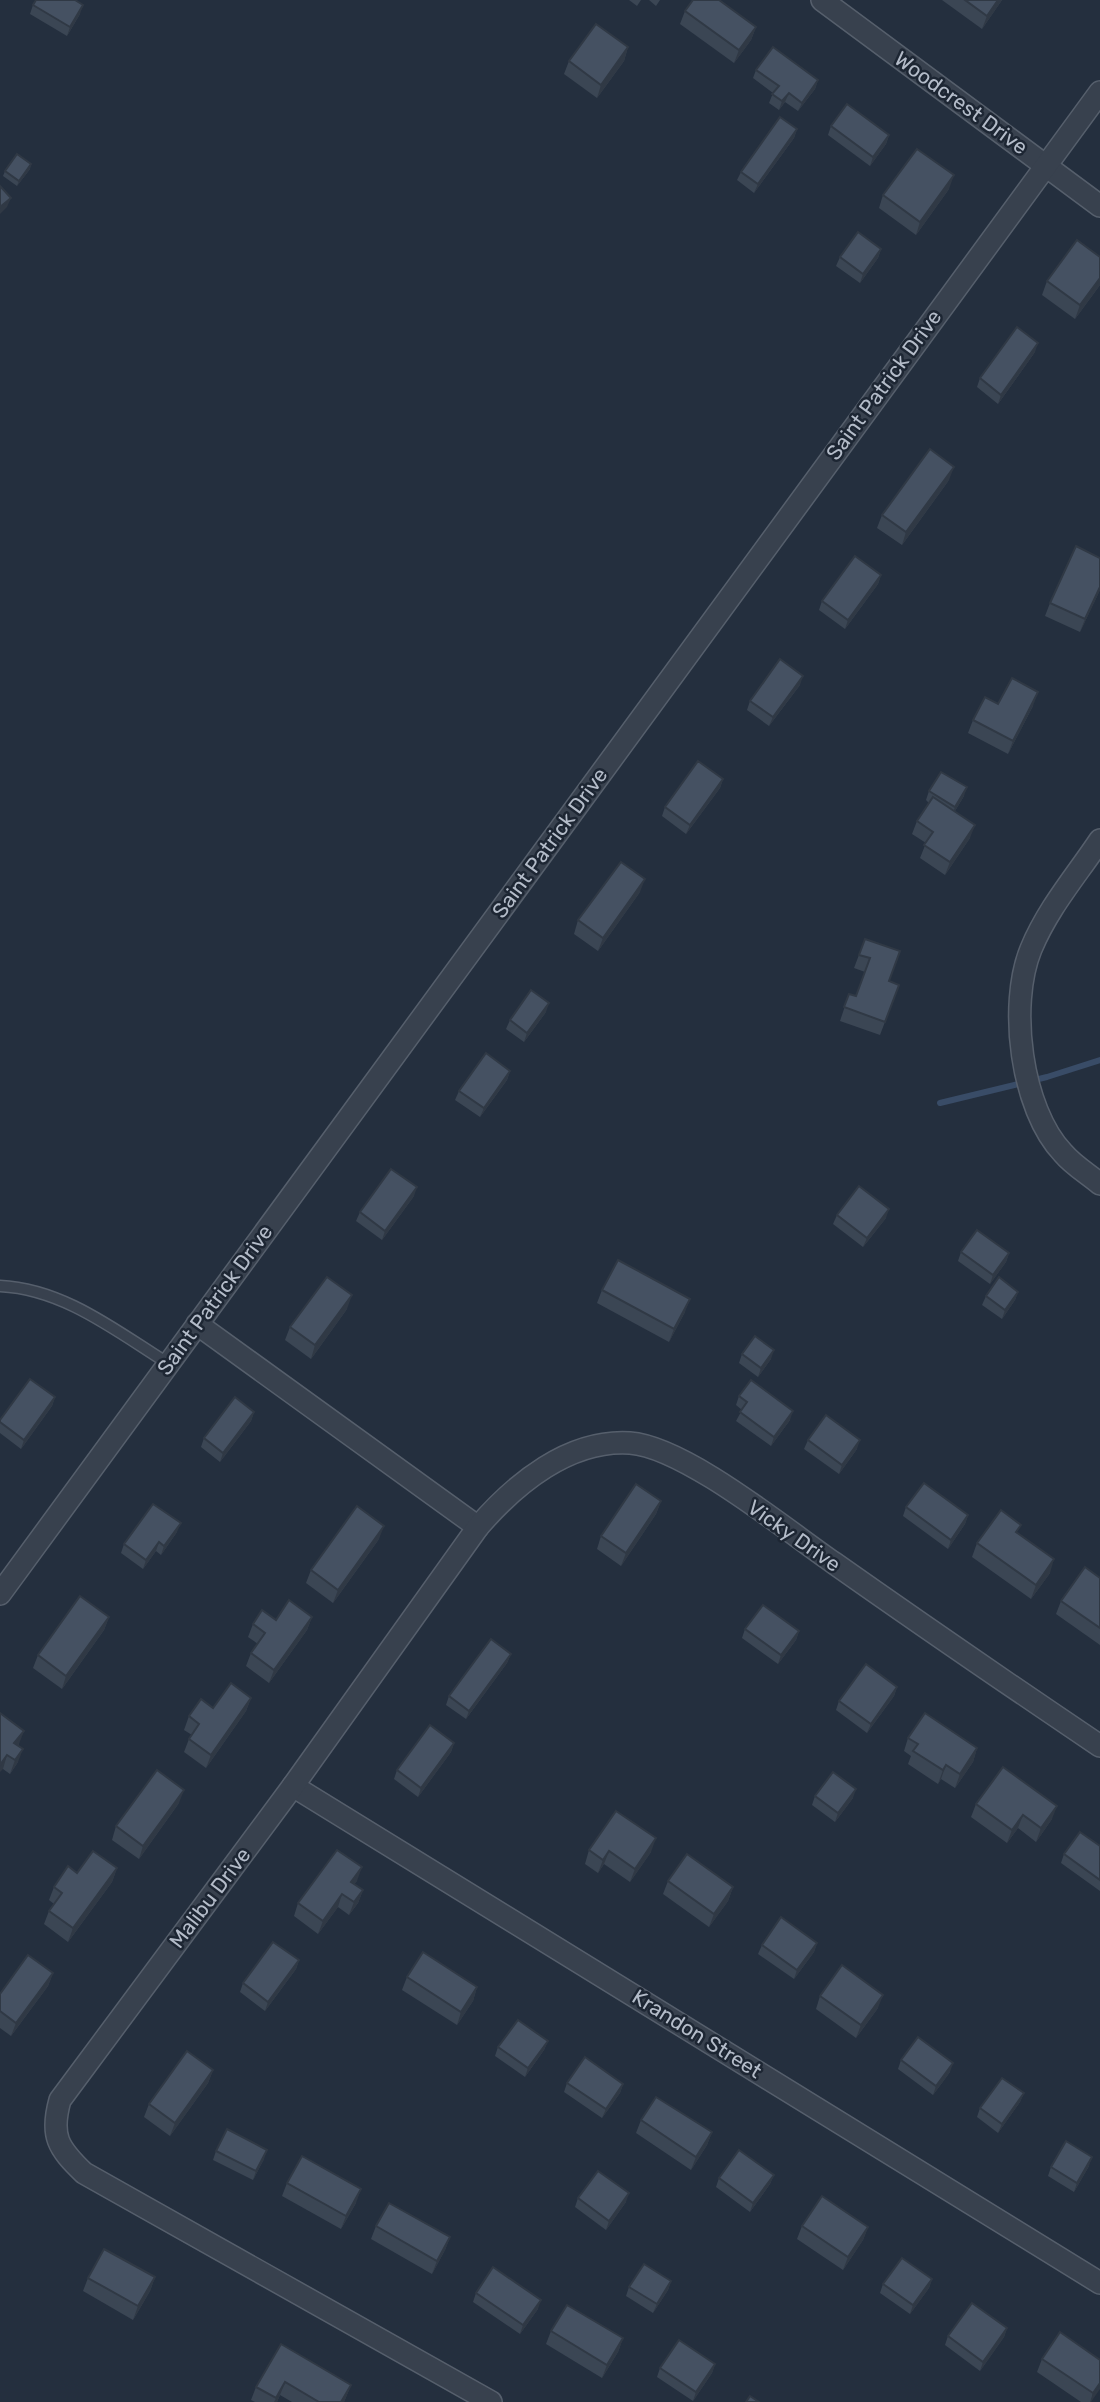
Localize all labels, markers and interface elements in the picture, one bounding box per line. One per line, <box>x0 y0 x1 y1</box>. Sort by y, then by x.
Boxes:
street label: Woodcrest Drive <box>890 46 1033 159</box>
street label: Saint Patrick Drive <box>821 305 946 465</box>
street label: Saint Patrick Drive <box>487 763 612 923</box>
street label: Saint Patrick Drive <box>152 1220 277 1380</box>
street label: Vicky Drive <box>743 1494 846 1577</box>
street label: Malibu Drive <box>164 1843 255 1953</box>
street label: Krandon Street <box>628 1984 767 2083</box>

